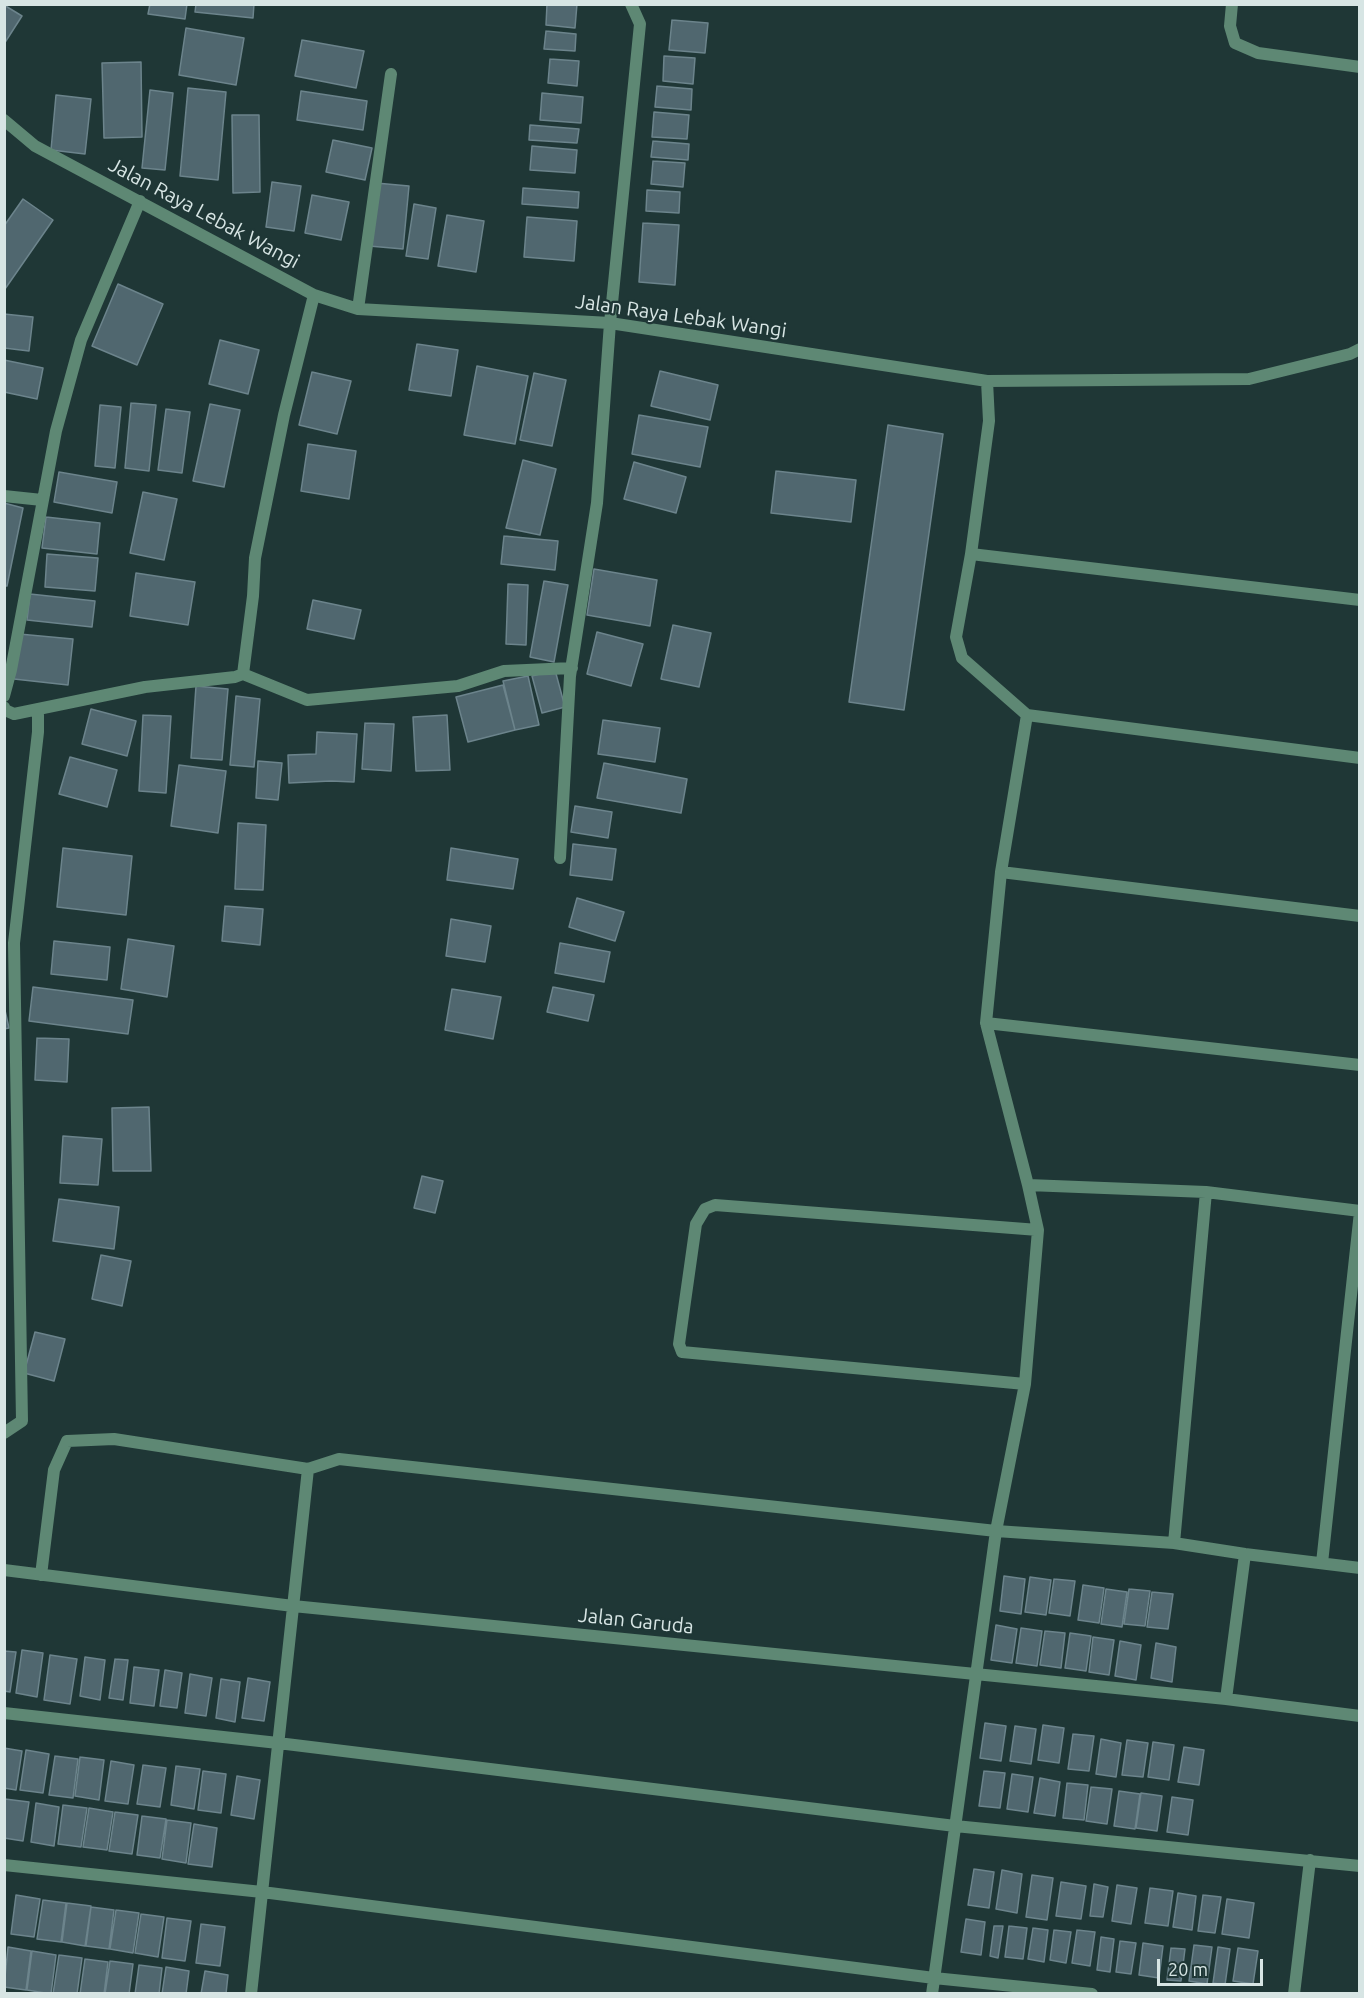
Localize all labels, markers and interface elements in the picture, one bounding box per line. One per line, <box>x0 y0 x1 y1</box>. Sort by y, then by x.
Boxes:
street label: Jalan Raya Lebak Wangi <box>104 152 304 274</box>
street label: Jalan Raya Lebak Wangi <box>574 289 788 343</box>
street label: Jalan Garuda <box>577 1603 695 1639</box>
scale bar <box>1160 1947 1266 1985</box>
text: 20 m <box>1168 1959 1208 1979</box>

